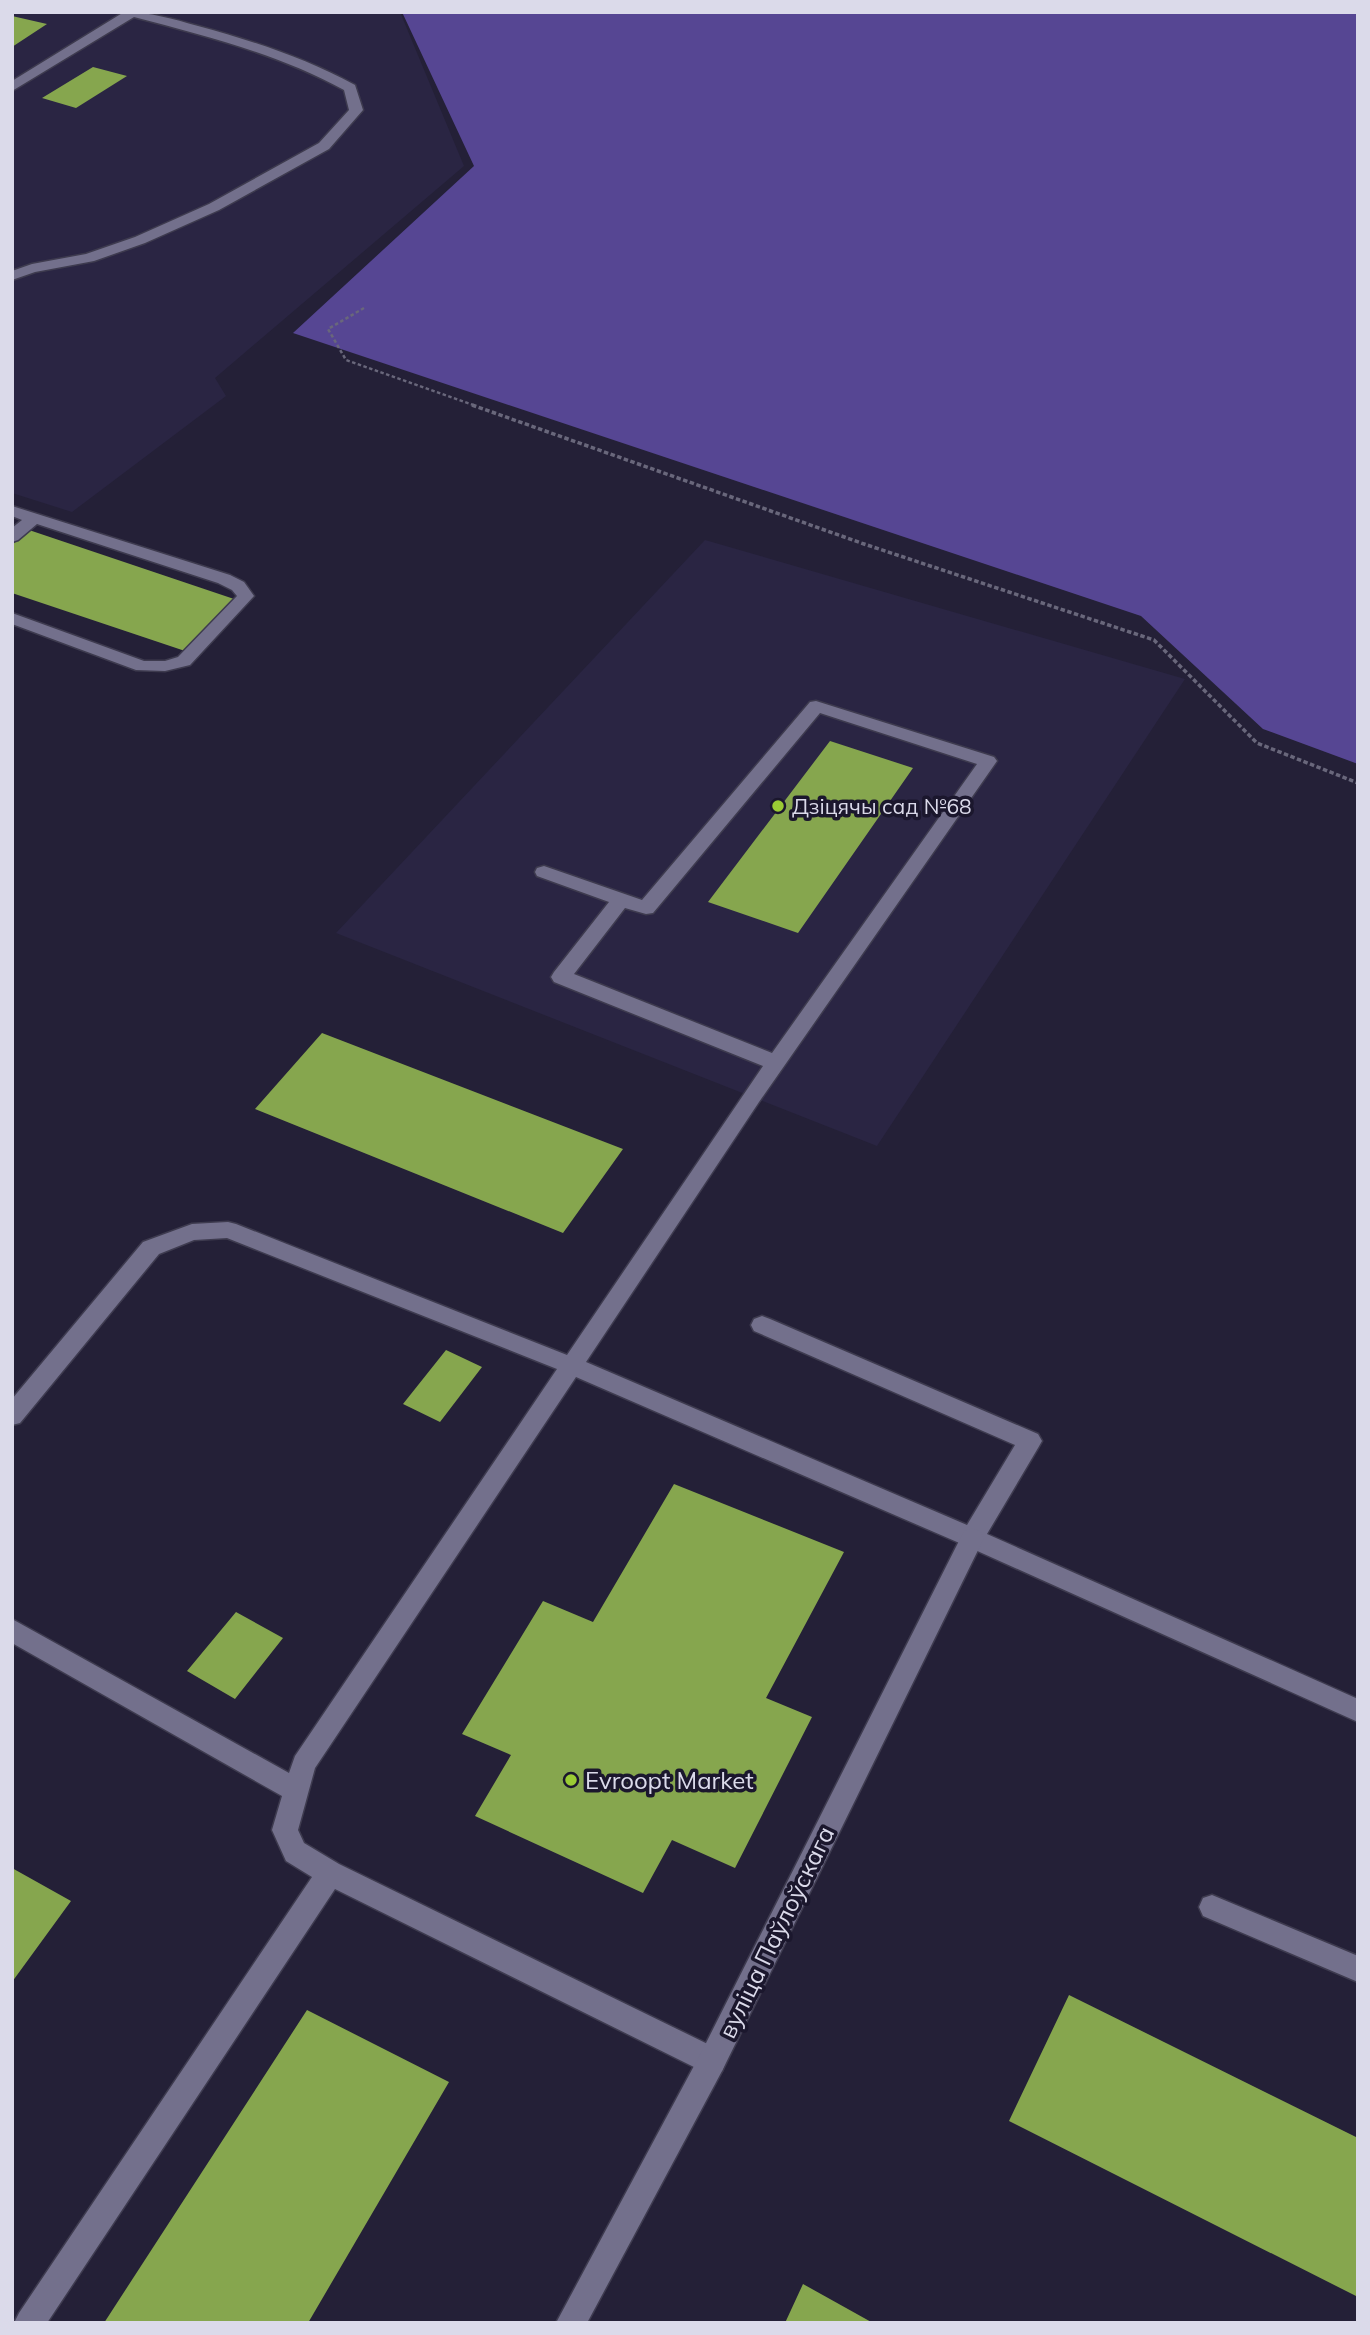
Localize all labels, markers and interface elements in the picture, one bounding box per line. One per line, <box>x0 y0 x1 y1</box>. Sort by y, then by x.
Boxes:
place label: Дзіцячы сад №68 <box>792 793 972 819</box>
marker: Дзіцячы сад №68 <box>770 798 786 814</box>
place label: Evroopt Market <box>585 1765 754 1795</box>
marker: Evroopt Market <box>563 1772 579 1788</box>
street label: вуліца Паўлоўскага <box>712 1821 840 2043</box>

